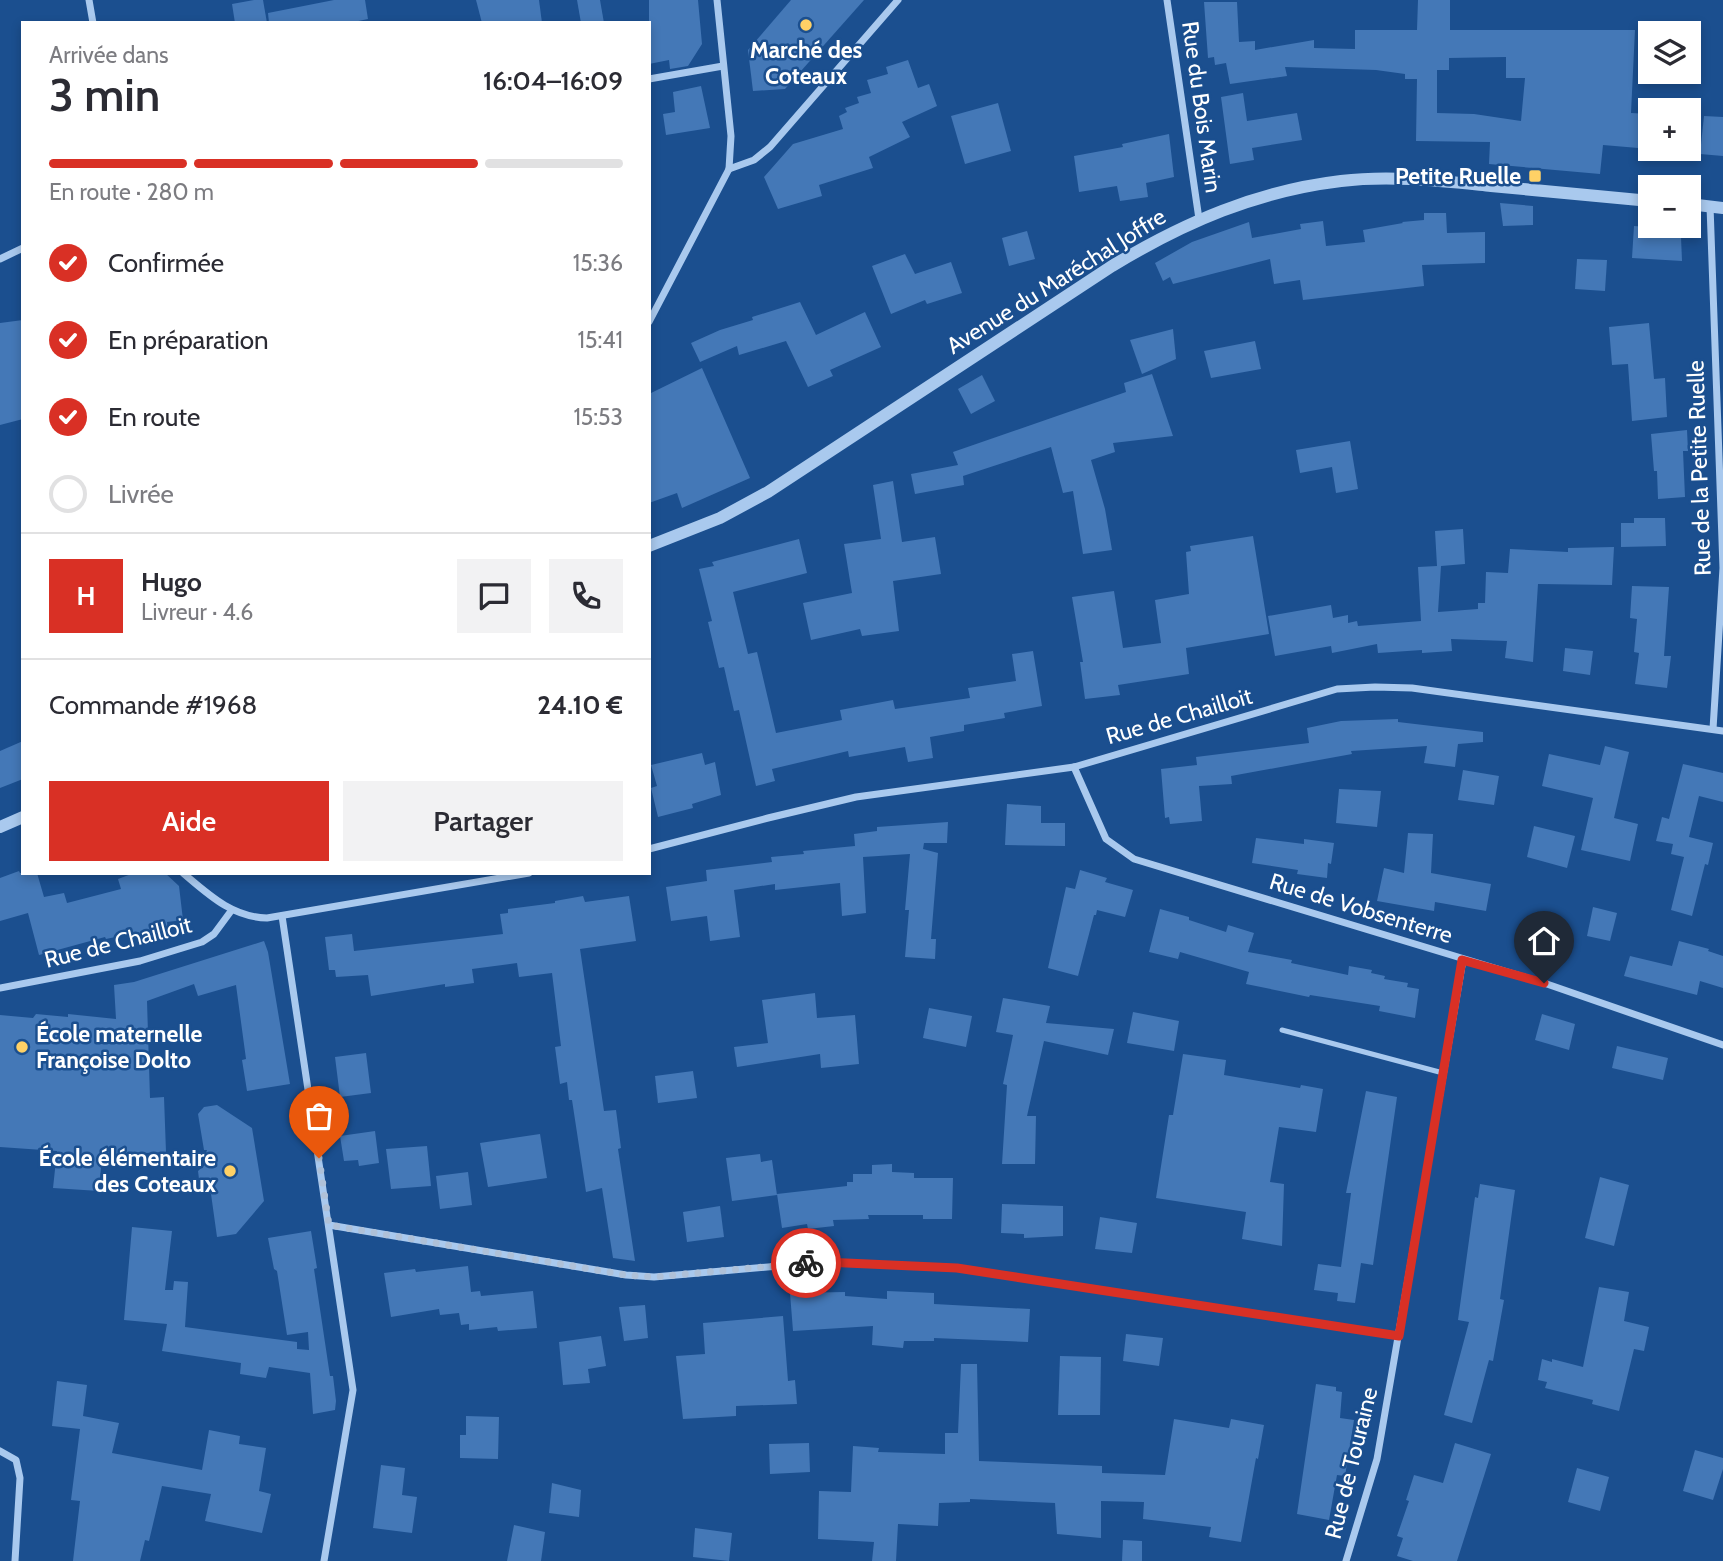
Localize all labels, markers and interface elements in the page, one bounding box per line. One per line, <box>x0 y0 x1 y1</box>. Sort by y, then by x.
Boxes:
marker: Marché des Coteaux <box>798 17 814 33</box>
street label: Rue du Bois Marin <box>1176 19 1228 195</box>
map controls <box>1638 21 1701 238</box>
button: layers <box>1638 21 1701 84</box>
place label: Marché des Coteaux <box>750 36 863 90</box>
text: Arrivée dans <box>49 41 169 69</box>
text: 16:04–16:09 <box>483 65 623 97</box>
text: 3 min <box>49 67 160 123</box>
button: + <box>1638 98 1701 161</box>
place label: Petite Ruelle <box>1395 162 1521 190</box>
marker: Petite Ruelle <box>1527 168 1543 184</box>
button: − <box>1638 175 1701 238</box>
text: En route · 280 m <box>49 178 214 206</box>
street label: Avenue du Maréchal Joffre <box>941 202 1171 360</box>
icon: check <box>49 244 87 282</box>
text: Confirmée <box>108 247 224 279</box>
text: 15:36 <box>573 249 623 277</box>
icon: check <box>49 321 87 359</box>
text: En préparation <box>108 324 269 356</box>
text: 15:41 <box>577 326 623 354</box>
street label: Rue de la Petite Ruelle <box>1681 359 1717 576</box>
icon: check <box>49 398 87 436</box>
text: En route <box>108 401 200 433</box>
text: 15:53 <box>573 403 623 431</box>
text: Livrée <box>108 478 174 510</box>
button: chat <box>457 559 531 633</box>
button: phone <box>549 559 623 633</box>
text: Hugo <box>141 566 202 598</box>
text: H <box>77 580 95 612</box>
text: Livreur · 4.6 <box>141 598 253 626</box>
street label: Rue de Chailloit <box>1103 682 1256 750</box>
text: Commande #1968 <box>49 689 257 721</box>
text: 24.10 € <box>537 689 623 721</box>
button: Aide <box>49 781 329 861</box>
button: Partager <box>343 781 623 861</box>
street label: Rue de Vobsenterre <box>1266 867 1456 949</box>
street label: Rue de Chailloit <box>41 910 195 974</box>
pin <box>1514 911 1574 983</box>
icon: home <box>1525 922 1563 960</box>
place label: École maternelle Françoise Dolto <box>36 1020 202 1074</box>
marker: École maternelle Françoise Dolto <box>14 1039 30 1055</box>
pin <box>289 1086 349 1158</box>
icon: bag <box>300 1097 338 1135</box>
place label: École élémentaire des Coteaux <box>39 1144 217 1198</box>
marker: École élémentaire des Coteaux <box>222 1163 238 1179</box>
courier <box>771 1228 841 1298</box>
icon: bike <box>787 1244 825 1282</box>
street label: Rue de Touraine <box>1319 1384 1383 1542</box>

